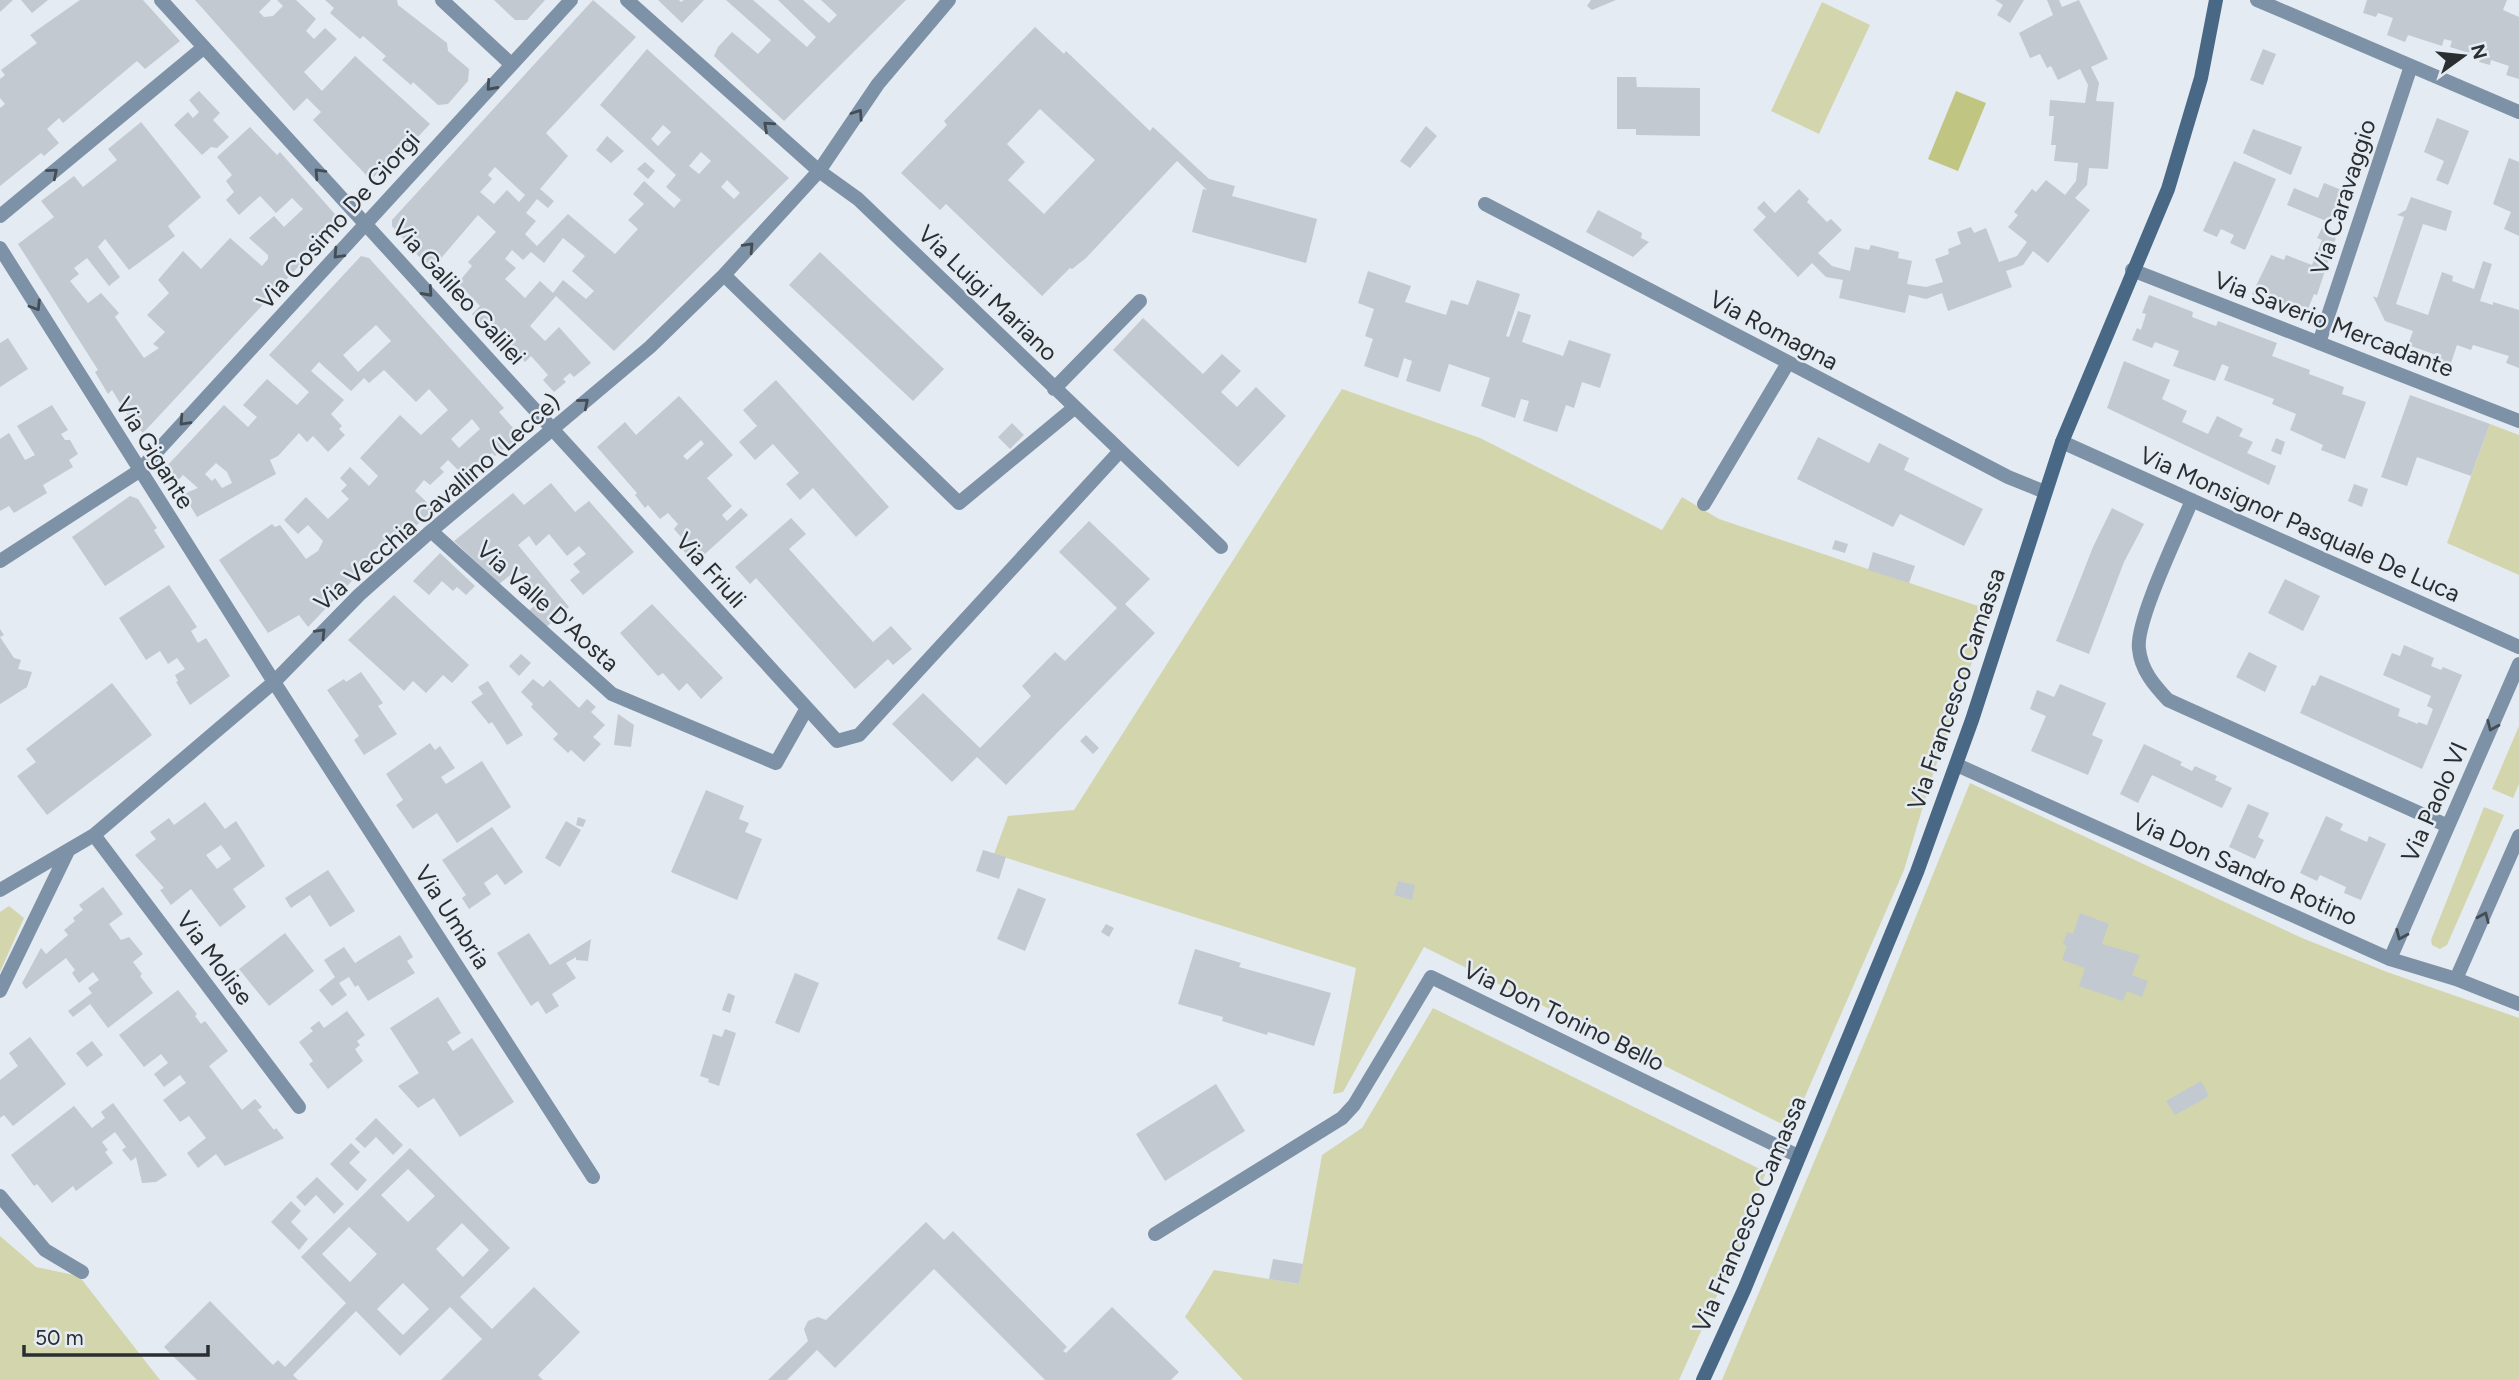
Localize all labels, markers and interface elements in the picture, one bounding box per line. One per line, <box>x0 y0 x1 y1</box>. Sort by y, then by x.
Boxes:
north arrow <box>2428 21 2498 91</box>
text: N <box>2466 42 2492 62</box>
one-way arrow <box>487 78 500 91</box>
one-way arrow <box>850 109 863 122</box>
street label: Via Caravaggio <box>2304 115 2382 279</box>
one-way arrow <box>764 122 777 134</box>
street label: Via Cosimo De Giorgi <box>250 125 426 315</box>
one-way arrow <box>45 168 57 181</box>
one-way arrow <box>315 168 328 181</box>
street label: Via Galileo Galilei <box>386 213 532 371</box>
street label: Via Luigi Mariano <box>912 219 1064 367</box>
one-way arrow <box>741 242 754 255</box>
one-way arrow <box>334 246 346 259</box>
street label: Via Saverio Mercadante <box>2210 265 2458 383</box>
one-way arrow <box>420 284 432 297</box>
street label: Via Romagna <box>1705 284 1843 376</box>
one-way arrow <box>28 298 41 311</box>
street label: Via Vecchia Cavallino (Lecce) <box>308 387 566 617</box>
street label: Via Gigante <box>109 392 201 514</box>
one-way arrow <box>576 399 589 411</box>
one-way arrow <box>180 413 193 426</box>
street label: Via Monsignor Pasquale De Luca <box>2135 440 2465 608</box>
street label: Via Friuli <box>670 526 752 614</box>
street label: Via Valle D'Aosta <box>471 534 625 678</box>
street label: Via Francesco Camassa <box>1901 564 2011 814</box>
one-way arrow <box>313 629 326 642</box>
one-way arrow <box>2486 719 2500 731</box>
street label: Via Paolo VI <box>2395 737 2473 867</box>
street label: Via Don Sandro Rotino <box>2128 806 2362 932</box>
street label: Via Umbria <box>409 860 497 974</box>
street label: Via Molise <box>170 905 260 1011</box>
one-way arrow <box>2476 912 2490 924</box>
one-way arrow <box>2395 928 2409 940</box>
street label: Via Don Tonino Bello <box>1459 955 1669 1077</box>
street label: Via Francesco Camassa <box>1686 1092 1812 1336</box>
scale bar <box>24 1314 208 1358</box>
text: 50 m <box>35 1325 84 1350</box>

